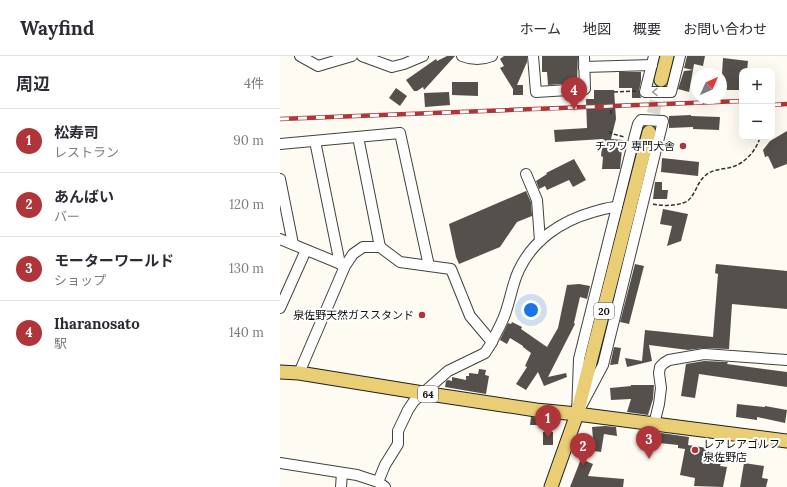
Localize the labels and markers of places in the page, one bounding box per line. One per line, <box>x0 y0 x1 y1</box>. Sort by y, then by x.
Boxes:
pin: 4 <box>561 77 587 110</box>
place label: チワワ 専門犬舎 <box>595 139 675 153</box>
marker: チワワ 専門犬舎 <box>678 141 688 151</box>
place label: 泉佐野天然ガススタンド <box>293 308 414 322</box>
marker: 泉佐野天然ガススタンド <box>417 310 427 320</box>
pin: 1 <box>535 405 561 438</box>
pin: 3 <box>636 426 662 459</box>
pin: 2 <box>570 433 596 466</box>
place label: レアレアゴルフ 泉佐野店 <box>703 437 780 464</box>
marker: レアレアゴルフ 泉佐野店 <box>690 445 700 455</box>

